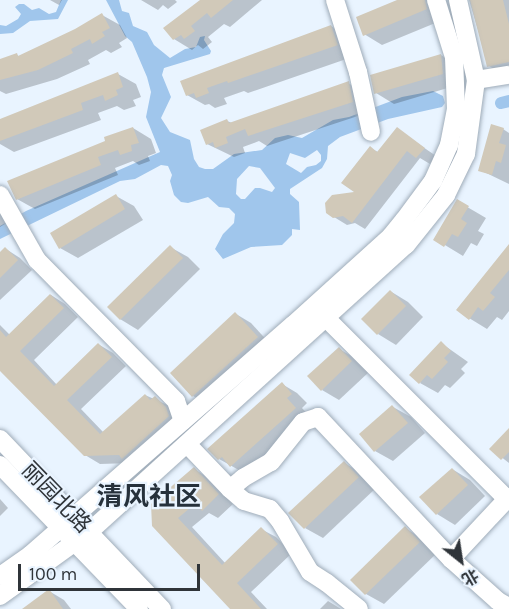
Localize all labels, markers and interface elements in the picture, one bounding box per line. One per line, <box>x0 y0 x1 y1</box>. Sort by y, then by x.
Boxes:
street label: 丽园北路 <box>16 457 96 539</box>
district label: 清风社区 <box>97 481 201 513</box>
north arrow <box>431 531 491 591</box>
scale bar <box>21 552 202 590</box>
text: 100 m <box>29 563 77 585</box>
text: 北 <box>459 565 482 589</box>

